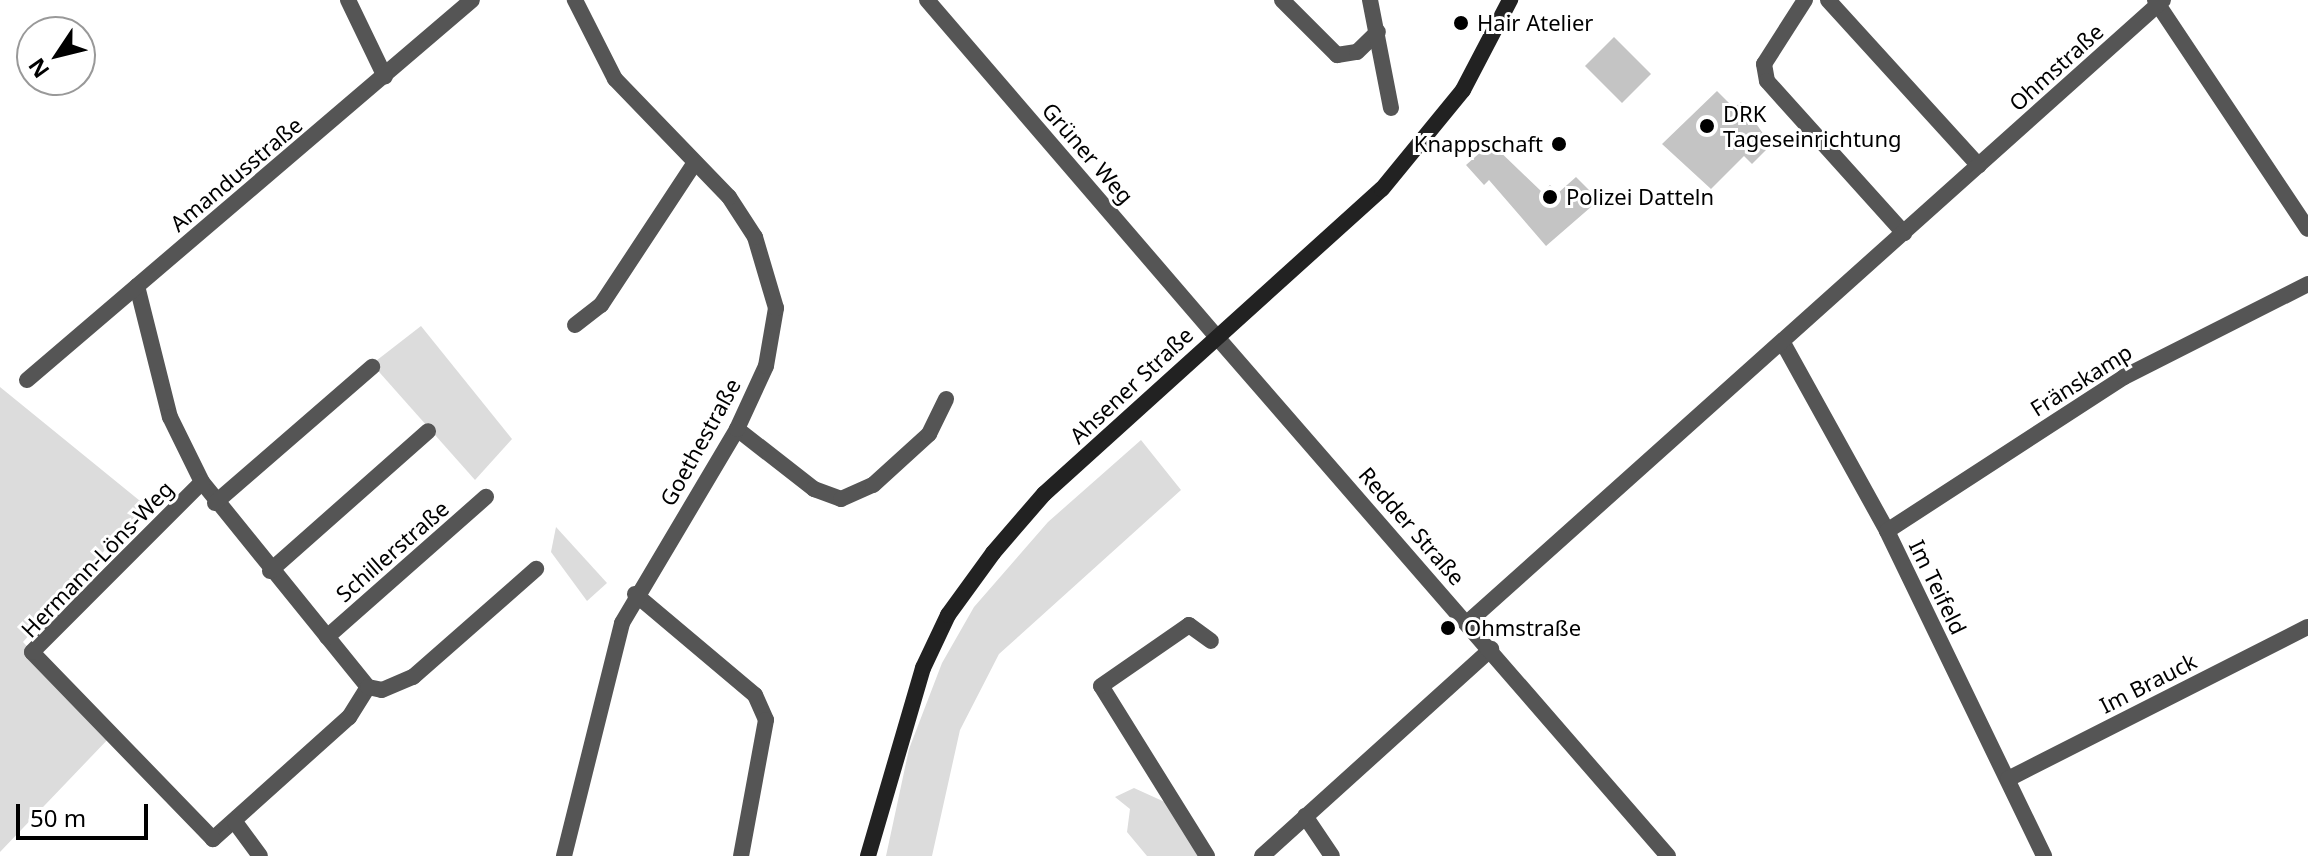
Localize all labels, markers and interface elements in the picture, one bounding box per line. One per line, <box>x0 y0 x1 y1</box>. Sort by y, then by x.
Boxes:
place label: Hair Atelier <box>1477 10 1593 36</box>
marker: Hair Atelier <box>1452 14 1470 32</box>
north arrow <box>16 16 96 96</box>
street label: Ohmstraße <box>2004 18 2108 116</box>
text: N <box>21 53 55 85</box>
street label: Grüner Weg <box>1037 97 1139 209</box>
place label: DRK Tageseinrichtung <box>1723 100 1902 152</box>
street label: Amandusstraße <box>165 111 307 237</box>
marker: DRK Tageseinrichtung <box>1698 117 1716 135</box>
place label: Knappschaft <box>1414 131 1543 157</box>
marker: Knappschaft <box>1550 135 1568 153</box>
place label: Polizei Datteln <box>1566 184 1714 210</box>
marker: Polizei Datteln <box>1541 188 1559 206</box>
street label: Ahsener Straße <box>1064 321 1198 449</box>
street label: Fränskamp <box>2025 338 2137 422</box>
street label: Goethestraße <box>654 374 746 510</box>
street label: Redder Straße <box>1354 462 1470 590</box>
street label: Hermann-Löns-Weg <box>16 475 178 643</box>
street label: Schillerstraße <box>330 495 454 607</box>
street label: Im Teifeld <box>1904 536 1972 638</box>
place label: Ohmstraße <box>1464 615 1581 641</box>
marker: Ohmstraße <box>1439 619 1457 637</box>
street label: Im Brauck <box>2095 647 2201 719</box>
scale bar <box>20 788 152 838</box>
text: 50 m <box>30 801 86 834</box>

